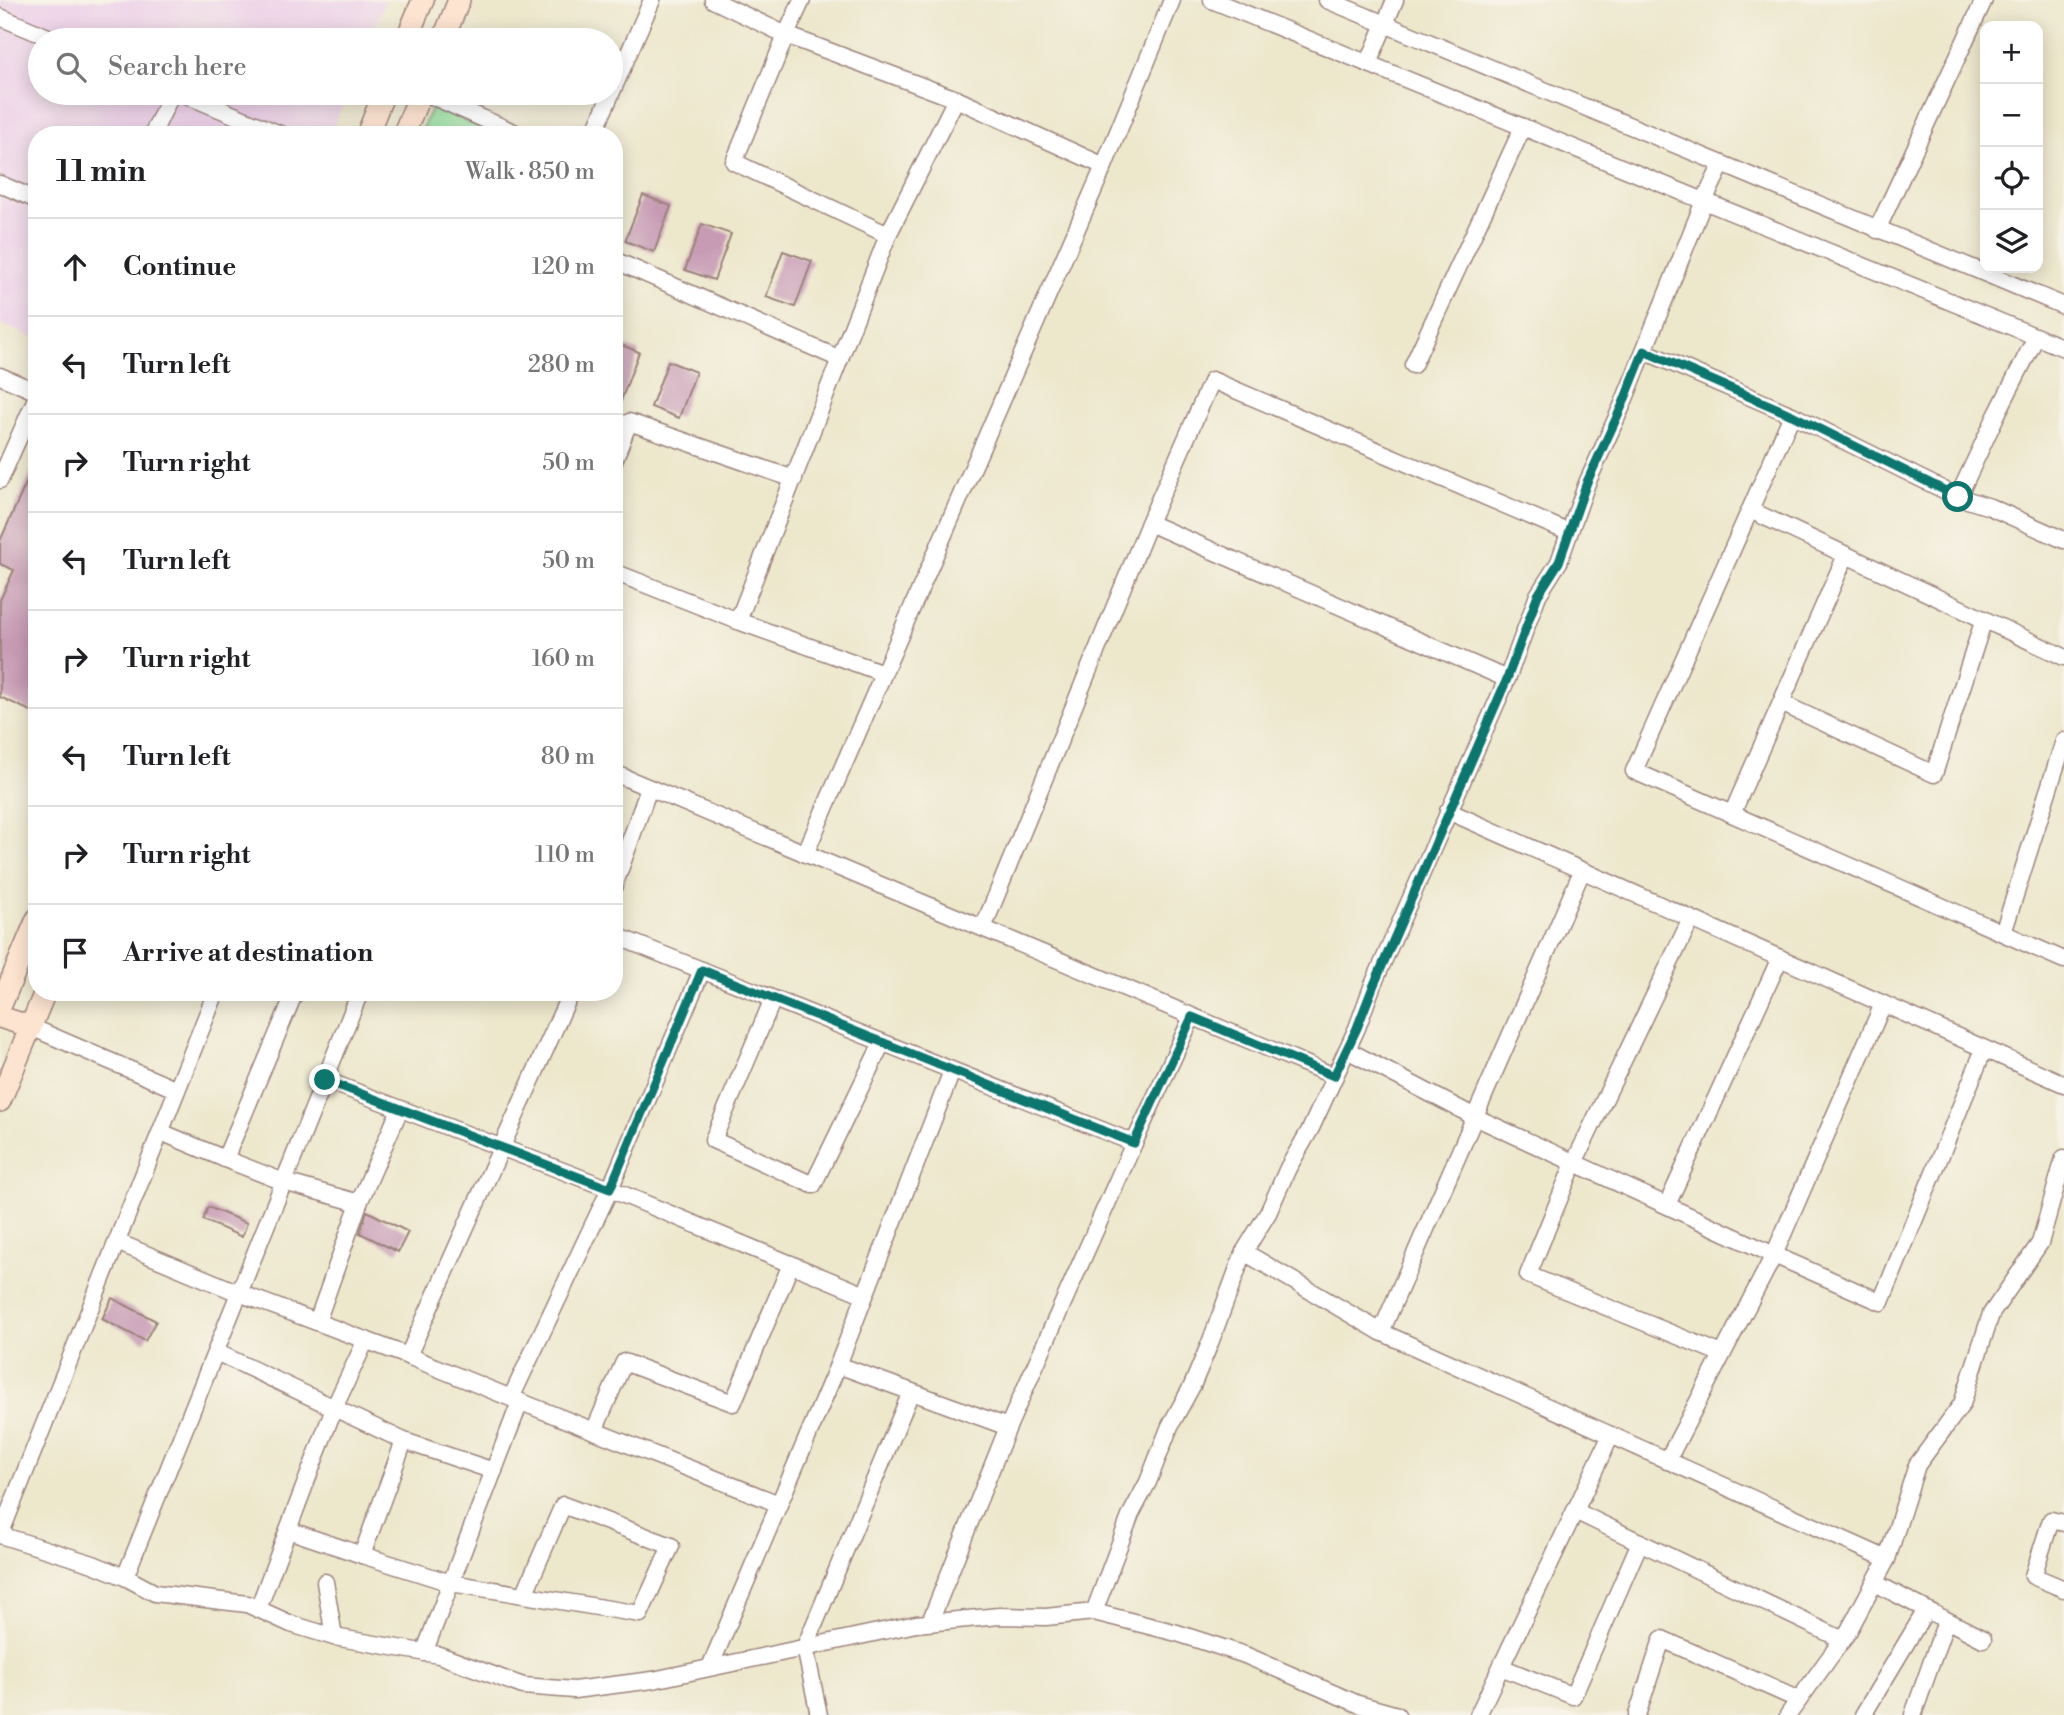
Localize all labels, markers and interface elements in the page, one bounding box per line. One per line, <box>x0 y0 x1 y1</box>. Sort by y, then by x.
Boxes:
map controls <box>1980 21 2043 273</box>
button: + <box>1980 21 2043 84</box>
search box <box>28 28 623 105</box>
icon: search <box>52 48 90 86</box>
text: Search here <box>108 51 247 83</box>
button: − <box>1980 84 2043 147</box>
button: locate <box>1980 147 2043 210</box>
text: 11 min <box>56 153 146 191</box>
text: Walk · 850 m <box>465 158 595 186</box>
button: layers <box>1980 210 2043 273</box>
icon: ahead <box>56 248 94 286</box>
text: Continue <box>123 251 236 283</box>
text: 120 m <box>531 253 595 281</box>
icon: left <box>56 346 94 384</box>
text: Turn left <box>123 349 231 381</box>
text: 280 m <box>528 351 595 379</box>
icon: right <box>56 444 94 482</box>
text: Turn right <box>123 447 251 479</box>
text: 50 m <box>542 449 595 477</box>
route start <box>1942 481 1973 512</box>
icon: left <box>56 542 94 580</box>
text: Turn left <box>123 545 231 577</box>
text: 50 m <box>542 547 595 575</box>
icon: right <box>56 640 94 678</box>
text: Turn right <box>123 643 251 675</box>
text: 160 m <box>532 645 595 673</box>
icon: left <box>56 738 94 776</box>
text: Turn left <box>123 741 231 773</box>
text: 80 m <box>541 743 595 771</box>
icon: right <box>56 836 94 874</box>
text: Turn right <box>123 839 251 871</box>
text: 110 m <box>535 841 595 869</box>
icon: arrive <box>56 934 94 972</box>
text: Arrive at destination <box>123 937 373 969</box>
route end <box>309 1064 340 1095</box>

